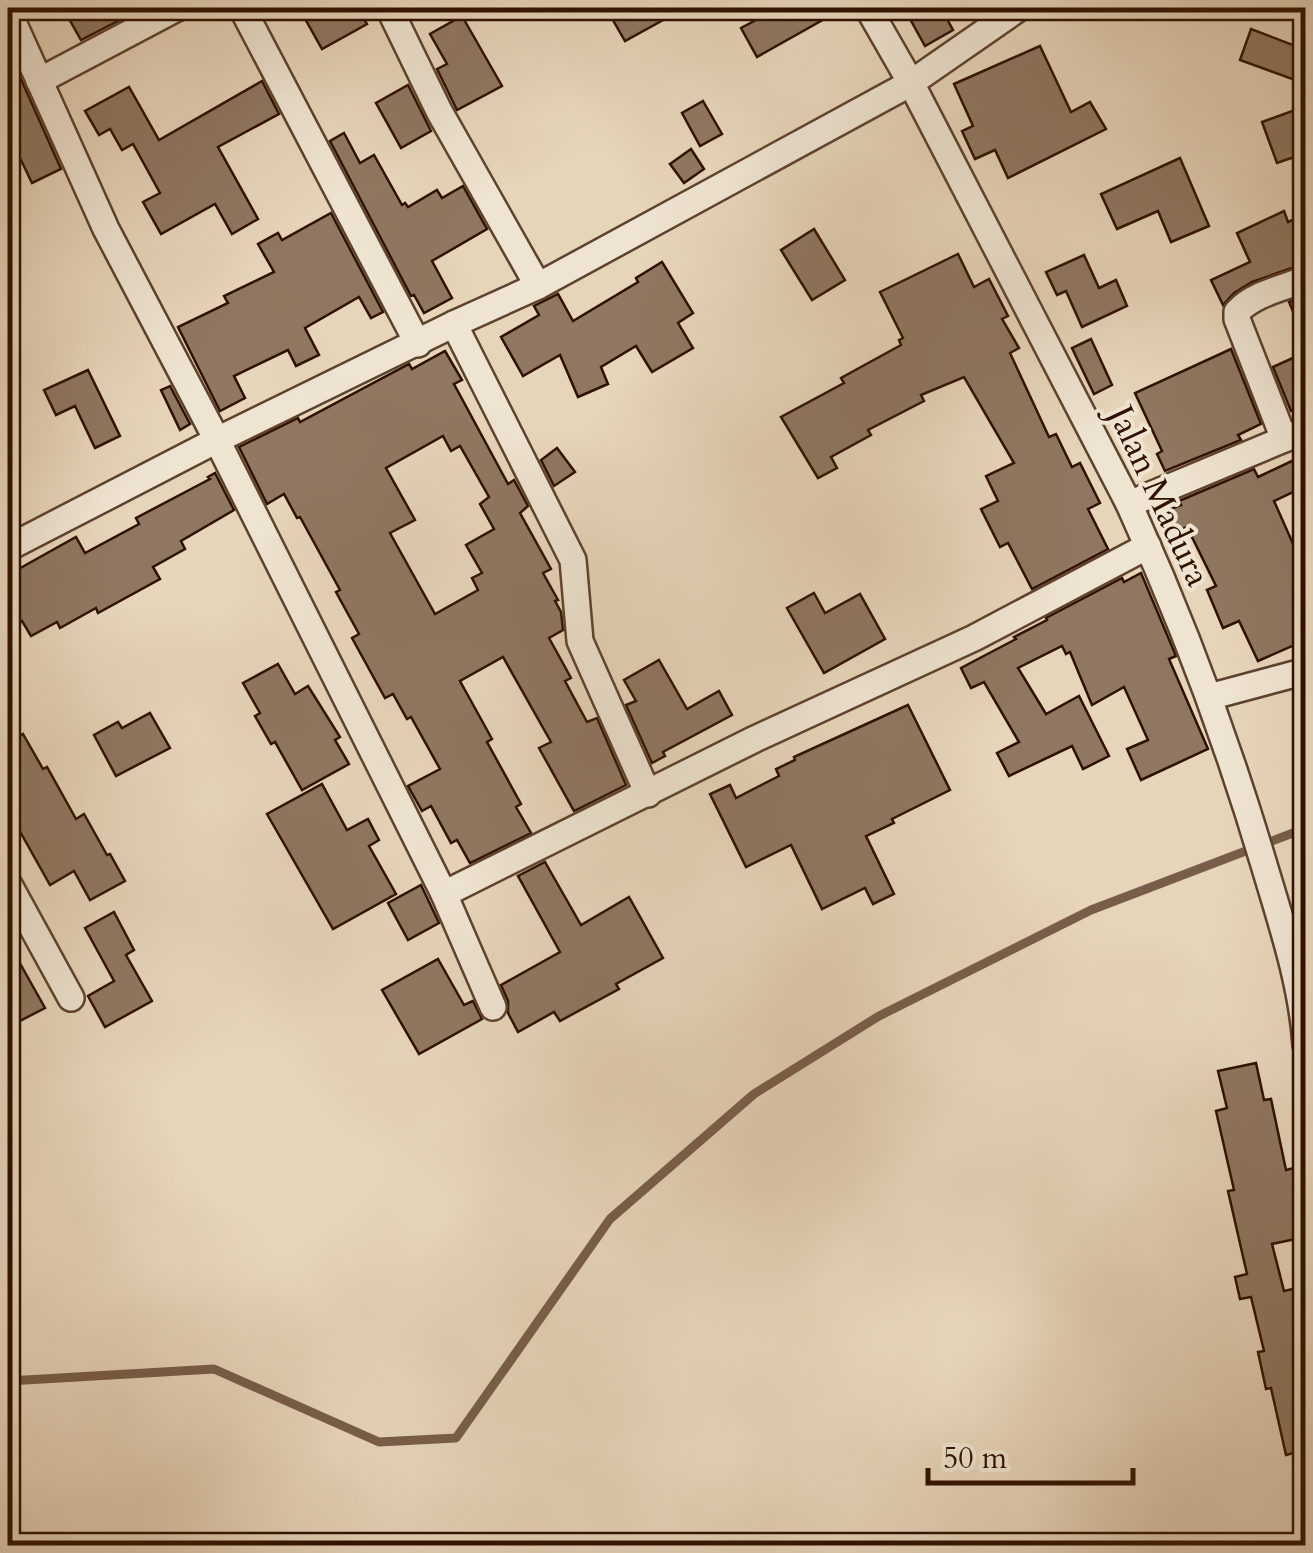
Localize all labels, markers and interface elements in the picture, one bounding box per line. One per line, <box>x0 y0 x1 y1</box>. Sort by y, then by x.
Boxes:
street label: Jalan Madura <box>1094 393 1222 594</box>
scale bar <box>928 1423 1133 1485</box>
text: 50 m <box>943 1438 1008 1479</box>

